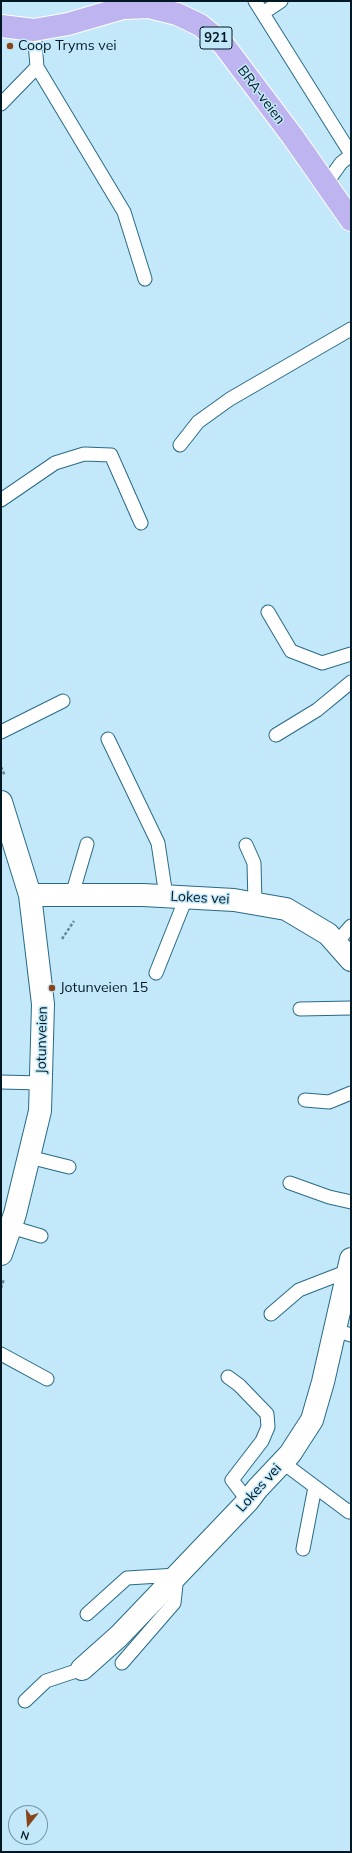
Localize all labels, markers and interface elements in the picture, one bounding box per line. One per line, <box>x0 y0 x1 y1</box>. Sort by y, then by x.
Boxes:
road number: 921 <box>200 27 232 49</box>
place label: Coop Tryms vei <box>18 38 117 54</box>
marker: Coop Tryms vei <box>5 41 15 51</box>
street label: BRA-veien <box>234 62 288 128</box>
street label: Lokes vei <box>170 888 230 908</box>
place label: Jotunveien 15 <box>60 980 148 996</box>
marker: Jotunveien 15 <box>47 983 57 993</box>
street label: Jotunveien <box>33 1006 51 1074</box>
street label: Lokes vei <box>233 1460 285 1516</box>
north arrow <box>8 1805 48 1845</box>
text: N <box>19 1828 31 1843</box>

